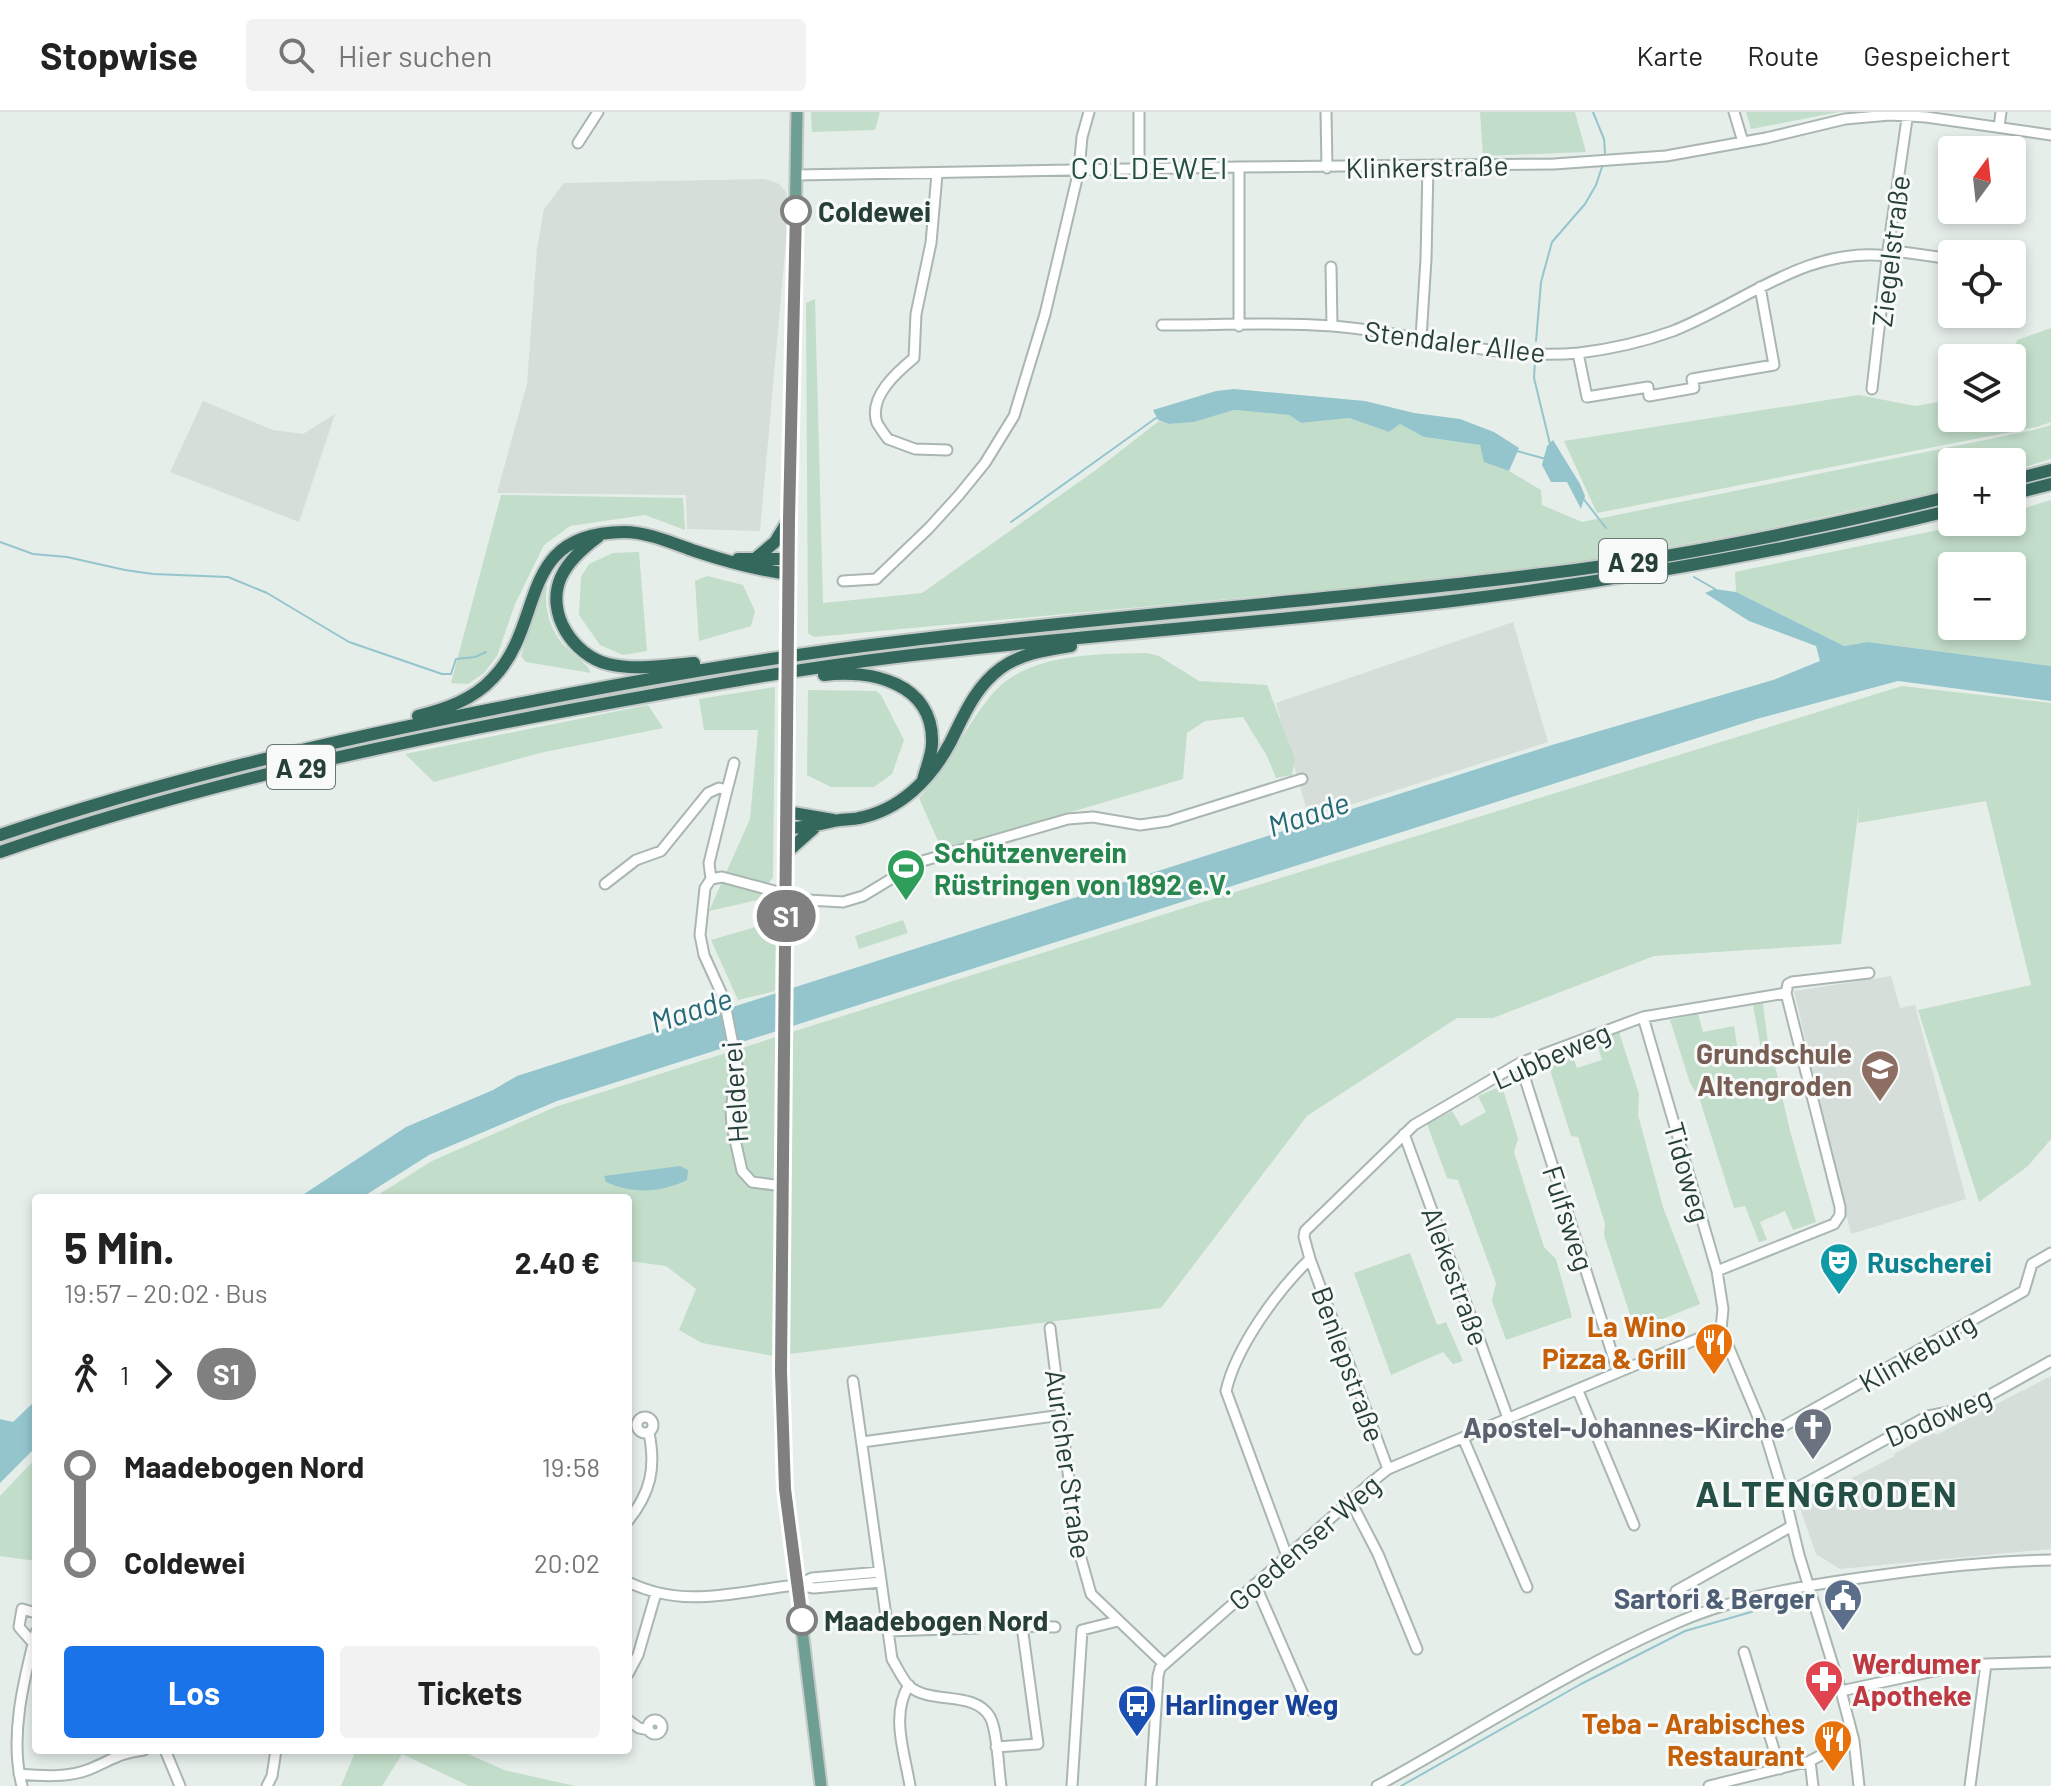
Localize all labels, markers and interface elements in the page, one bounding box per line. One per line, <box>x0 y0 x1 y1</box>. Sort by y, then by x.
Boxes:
search box <box>246 19 806 91</box>
text: Stopwise <box>40 32 198 78</box>
icon: search <box>274 33 318 77</box>
text: Hier suchen <box>338 37 492 73</box>
text: Karte <box>1637 38 1703 72</box>
text: Route <box>1747 38 1819 72</box>
text: Gespeichert <box>1863 38 2011 72</box>
north arrow <box>1938 136 2026 224</box>
map controls <box>1938 136 2026 640</box>
street label: Klinkerstraße <box>1345 148 1509 184</box>
district label: COLDEWEI <box>1071 149 1229 185</box>
street label: Ziegelstraße <box>1864 173 1916 329</box>
place label: Coldewei <box>818 194 931 228</box>
marker: Coldewei <box>781 196 811 226</box>
button: locate <box>1938 240 2026 328</box>
street label: Stendaler Allee <box>1362 313 1548 369</box>
button: layers <box>1938 344 2026 432</box>
button: + <box>1938 448 2026 536</box>
road number: A 29 <box>1599 539 1667 583</box>
button: − <box>1938 552 2026 640</box>
road number: A 29 <box>267 745 335 789</box>
water label: Maade <box>1263 783 1353 843</box>
place label: Schützenverein Rüstringen von 1892 e.V. <box>934 835 1232 901</box>
sports icon: Schützenverein Rüstringen von 1892 e.V. <box>885 847 927 902</box>
line badge: S1 <box>750 890 822 942</box>
text: S1 <box>773 899 799 933</box>
water label: Maade <box>646 979 736 1039</box>
street label: Lubbeweg <box>1487 1014 1615 1096</box>
place label: Grundschule Altengroden <box>1696 1036 1852 1102</box>
street label: Helderei <box>713 1040 755 1144</box>
school or university icon: Grundschule Altengroden <box>1859 1048 1901 1103</box>
street label: Tidoweg <box>1658 1118 1718 1226</box>
street label: Fulfsweg <box>1536 1161 1602 1275</box>
street label: Alekestraße <box>1415 1202 1497 1350</box>
text: 5 Min. <box>64 1220 175 1273</box>
theatre icon: Ruscherei <box>1818 1241 1860 1296</box>
text: 2.40 € <box>515 1244 600 1280</box>
place label: Ruscherei <box>1867 1245 1992 1279</box>
text: 19:57 – 20:02 · Bus <box>64 1277 268 1308</box>
street label: Benlepstraße <box>1305 1282 1393 1446</box>
street label: Klinkeburg <box>1853 1305 1981 1399</box>
place label: La Wino Pizza & Grill <box>1542 1309 1686 1375</box>
restaurant icon: La Wino Pizza & Grill <box>1693 1321 1735 1376</box>
icon: walk <box>64 1352 108 1396</box>
icon: forward <box>141 1352 185 1396</box>
text: S1 <box>213 1357 240 1391</box>
text: 1 <box>120 1359 129 1390</box>
street label: Auricher Straße <box>1039 1367 1099 1561</box>
street label: Dodoweg <box>1880 1378 1996 1454</box>
church icon: Apostel-Johannes-Kirche <box>1792 1406 1834 1461</box>
place label: Apostel-Johannes-Kirche <box>1463 1410 1785 1444</box>
text: Maadebogen Nord <box>124 1448 364 1484</box>
text: 19:58 <box>542 1451 600 1482</box>
street label: Goedenser Weg <box>1221 1467 1387 1617</box>
district label: ALTENGRODEN <box>1695 1471 1959 1514</box>
text: Coldewei <box>124 1544 245 1580</box>
text: 20:02 <box>534 1547 600 1578</box>
public building icon: Sartori & Berger <box>1822 1577 1864 1632</box>
place label: Sartori & Berger <box>1614 1581 1815 1615</box>
place label: Maadebogen Nord <box>824 1603 1048 1637</box>
marker: Maadebogen Nord <box>787 1605 817 1635</box>
button: Los <box>64 1646 324 1738</box>
button: Tickets <box>340 1646 600 1738</box>
place label: Werdumer Apotheke <box>1852 1646 1981 1712</box>
pharmacy icon: Werdumer Apotheke <box>1803 1658 1845 1713</box>
bus stop icon: Harlinger Weg <box>1116 1683 1158 1738</box>
place label: Harlinger Weg <box>1165 1687 1338 1721</box>
place label: Teba - Arabisches Restaurant <box>1582 1706 1805 1772</box>
restaurant icon: Teba - Arabisches Restaurant <box>1812 1718 1854 1773</box>

